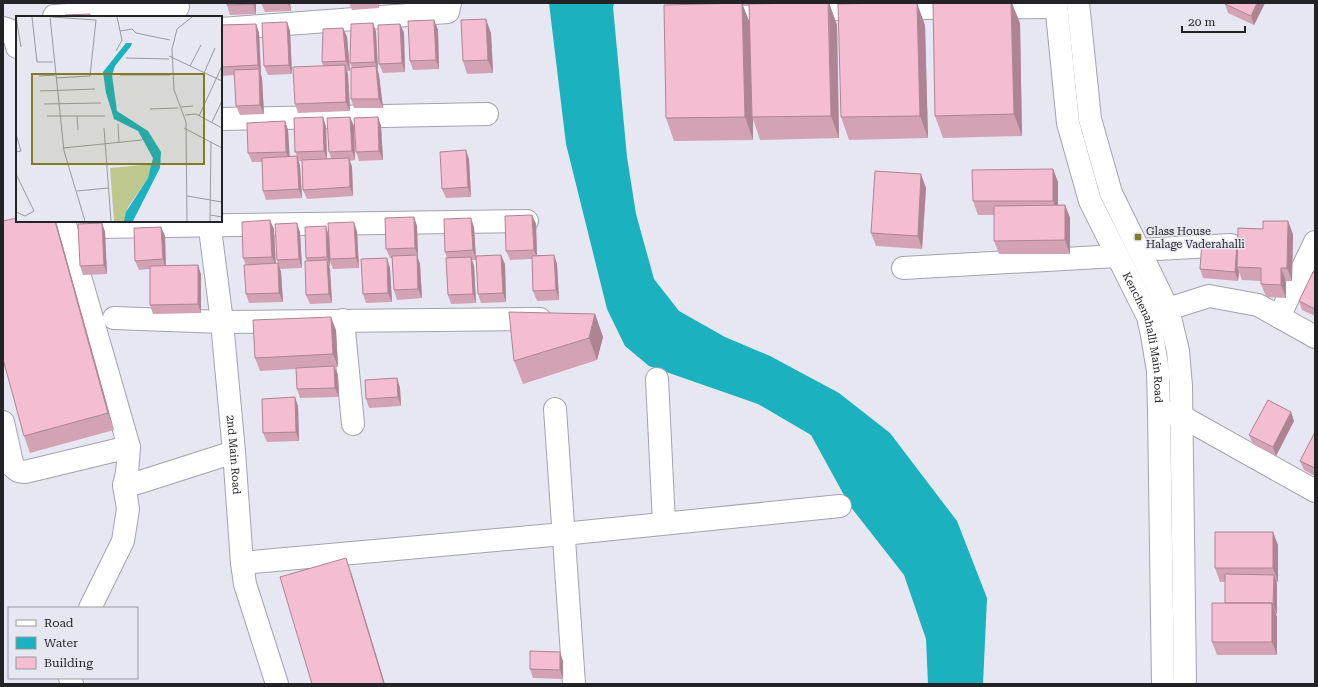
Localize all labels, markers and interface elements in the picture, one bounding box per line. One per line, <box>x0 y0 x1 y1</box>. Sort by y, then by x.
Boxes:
scale bar <box>1182 8 1245 34</box>
text: 20 m <box>1188 15 1215 29</box>
inset map <box>16 16 222 222</box>
place label: Glass House Halage Vaderahalli <box>1146 225 1245 251</box>
marker: Glass House Halage Vaderahalli <box>1133 232 1143 242</box>
street label: Kenchenahalli Main Road <box>1120 270 1165 403</box>
street label: 2nd Main Road <box>224 414 243 495</box>
legend <box>8 607 138 679</box>
text: Road <box>44 616 74 630</box>
text: Water <box>44 636 78 650</box>
text: Building <box>44 656 93 670</box>

